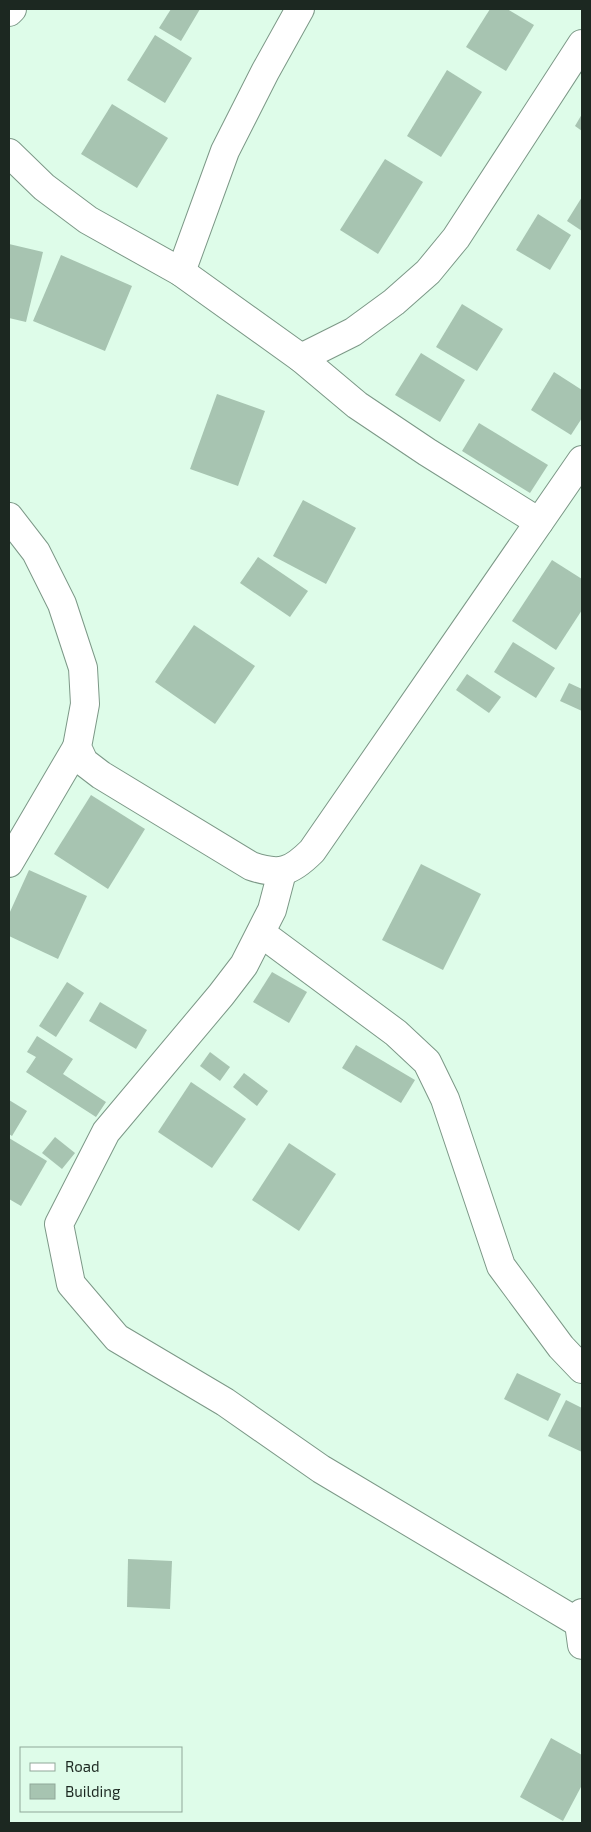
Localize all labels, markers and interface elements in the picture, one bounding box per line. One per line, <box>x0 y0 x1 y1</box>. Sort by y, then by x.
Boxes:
legend <box>20 1747 182 1812</box>
text: Road <box>65 1757 100 1775</box>
text: Building <box>65 1782 121 1800</box>

